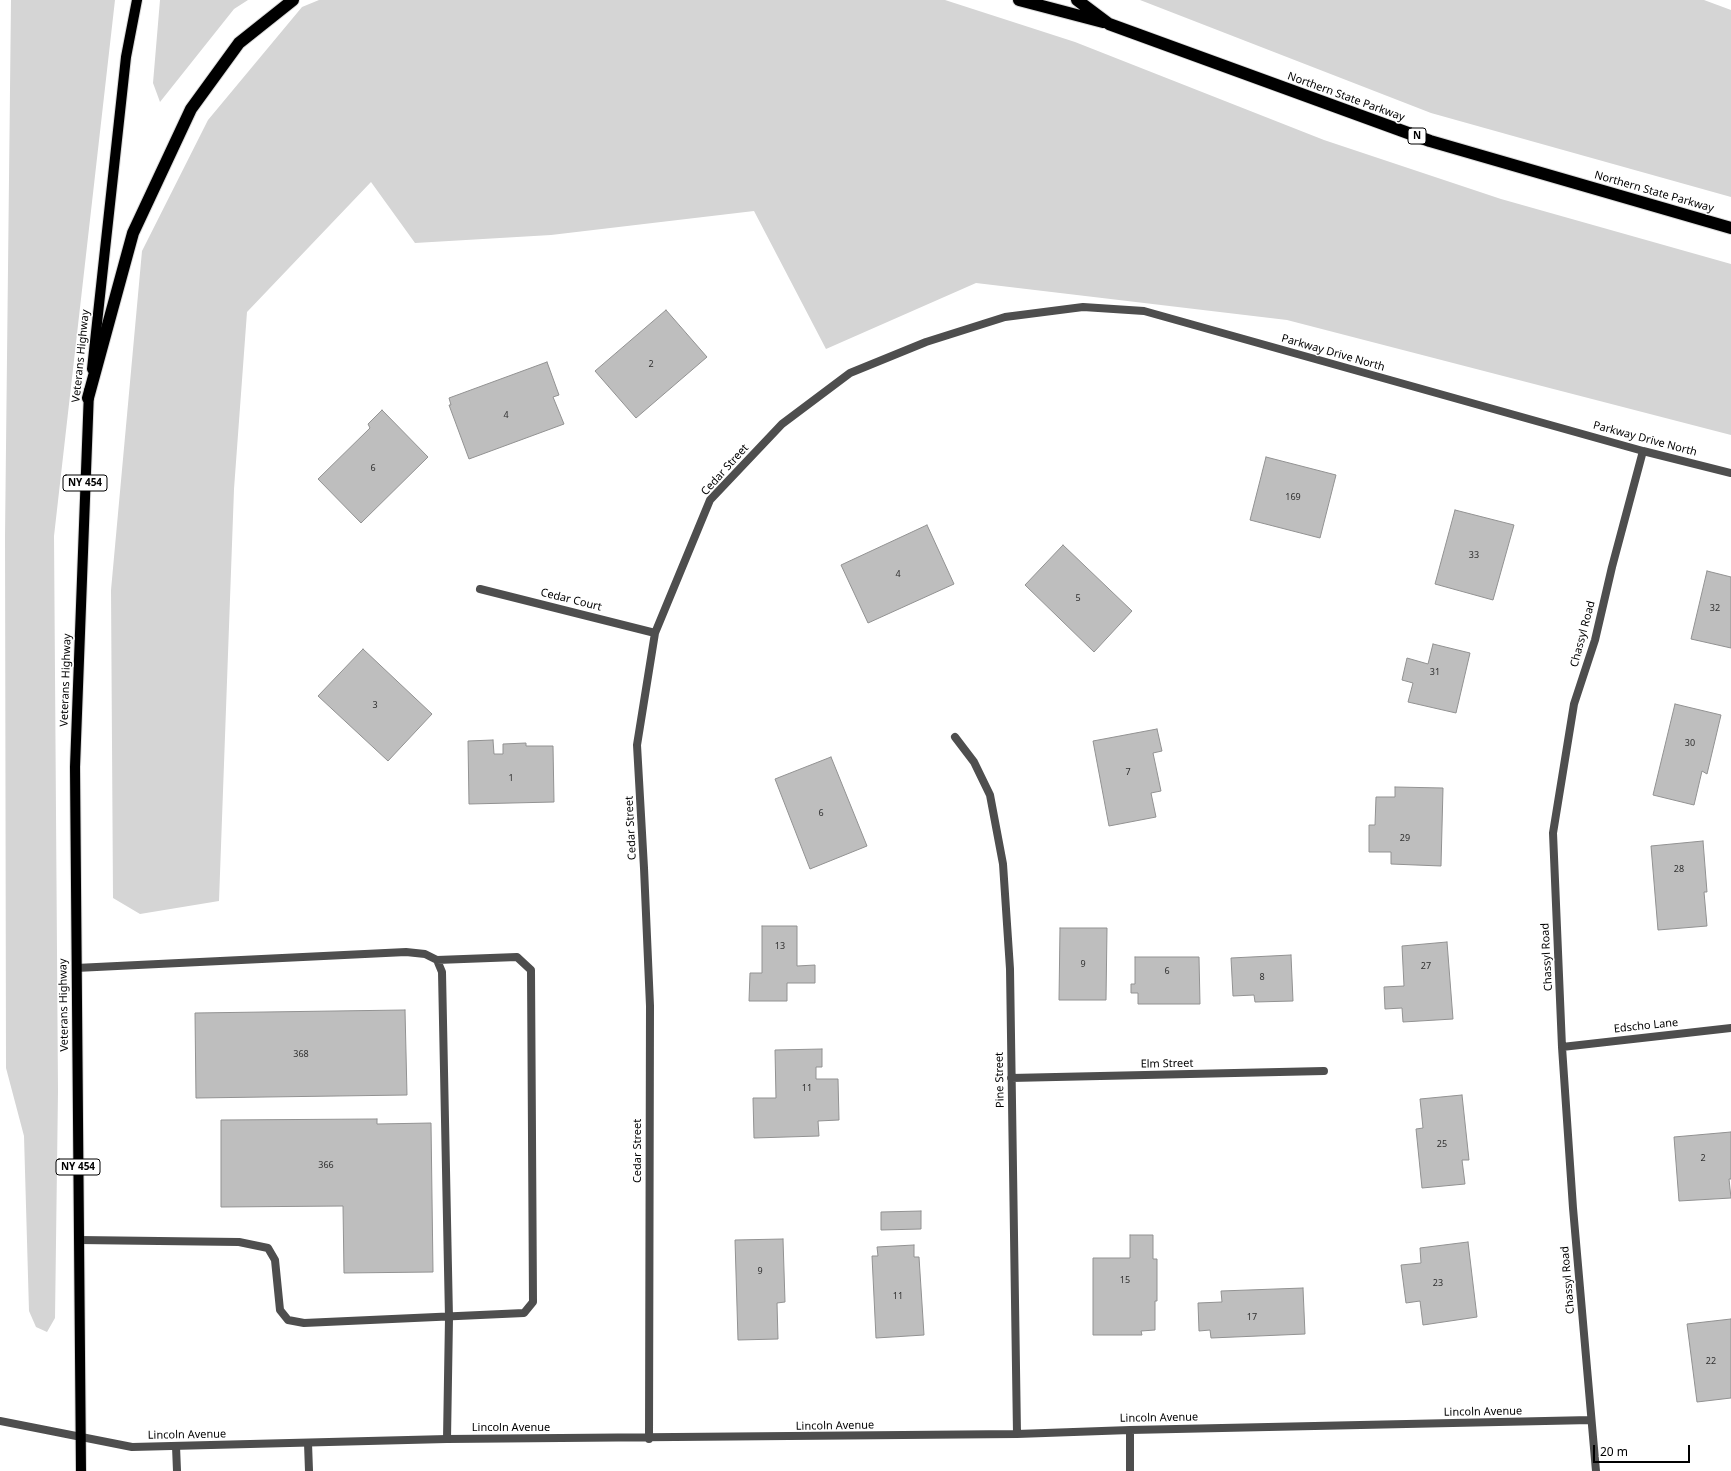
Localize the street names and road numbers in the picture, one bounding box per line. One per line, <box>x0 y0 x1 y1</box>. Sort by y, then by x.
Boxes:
street label: Northern State Parkway <box>1286 70 1406 124</box>
road number: N <box>1408 128 1426 144</box>
street label: Northern State Parkway <box>1593 169 1715 215</box>
street label: Veterans Highway <box>70 309 92 403</box>
street label: Parkway Drive North <box>1280 332 1386 374</box>
street label: Parkway Drive North <box>1592 419 1698 459</box>
street label: Cedar Street <box>699 442 751 498</box>
road number: NY 454 <box>63 475 107 491</box>
street label: Cedar Court <box>539 586 603 614</box>
street label: Chassyl Road <box>1568 599 1598 669</box>
street label: Veterans Highway <box>58 633 74 727</box>
street label: Cedar Street <box>623 796 639 860</box>
street label: Chassyl Road <box>1539 923 1555 991</box>
street label: Veterans Highway <box>57 958 71 1052</box>
street label: Edscho Lane <box>1613 1016 1679 1036</box>
street label: Pine Street <box>993 1052 1007 1108</box>
street label: Elm Street <box>1140 1057 1194 1071</box>
street label: Cedar Street <box>631 1119 645 1183</box>
road number: NY 454 <box>56 1159 100 1175</box>
street label: Chassyl Road <box>1558 1245 1578 1315</box>
street label: Lincoln Avenue <box>1444 1405 1522 1419</box>
street label: Lincoln Avenue <box>1120 1411 1198 1425</box>
street label: Lincoln Avenue <box>796 1419 874 1433</box>
street label: Lincoln Avenue <box>472 1421 550 1435</box>
street label: Lincoln Avenue <box>148 1428 226 1442</box>

